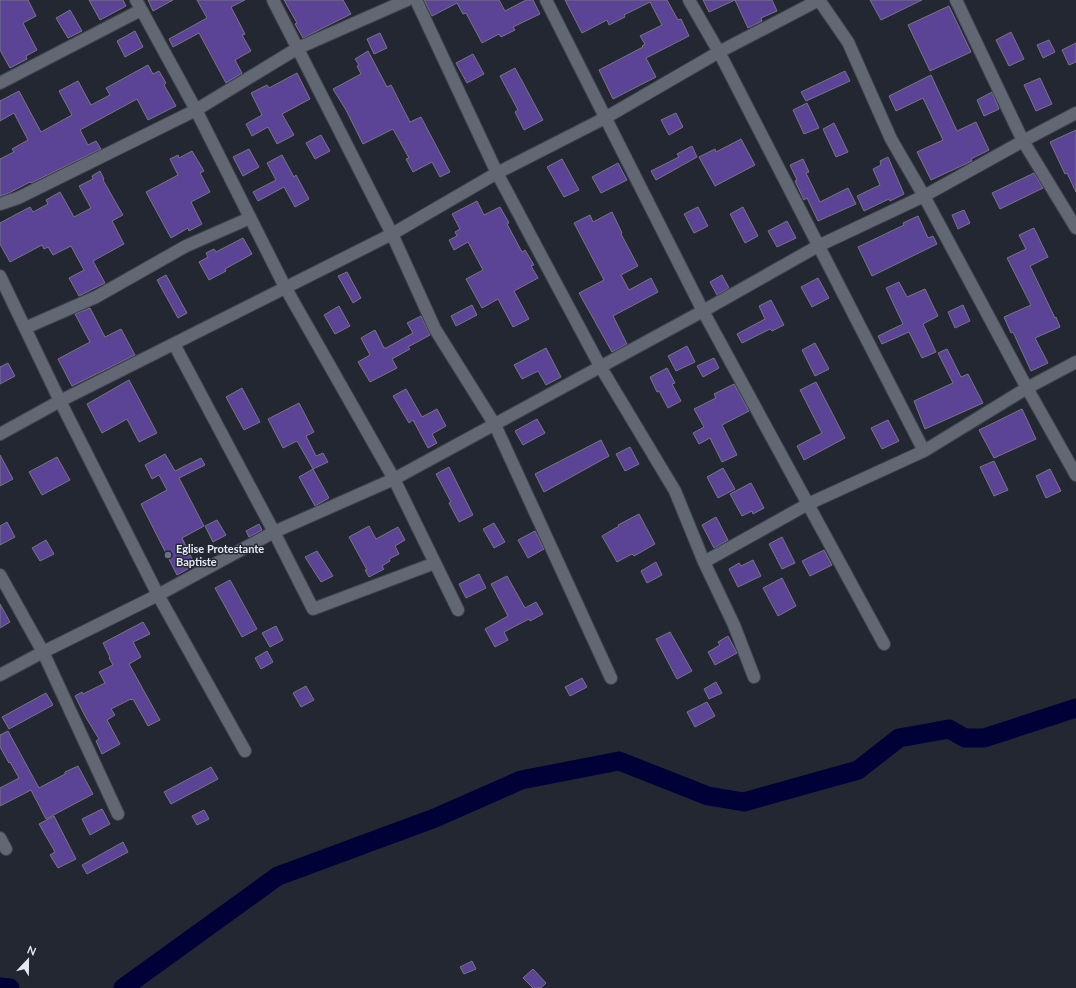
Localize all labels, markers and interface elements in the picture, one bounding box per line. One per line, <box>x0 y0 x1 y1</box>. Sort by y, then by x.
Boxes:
place label: Eglise Protestante Baptiste <box>176 542 264 568</box>
marker: Eglise Protestante Baptiste <box>163 550 173 560</box>
north arrow <box>8 940 48 980</box>
text: N <box>26 943 38 958</box>

